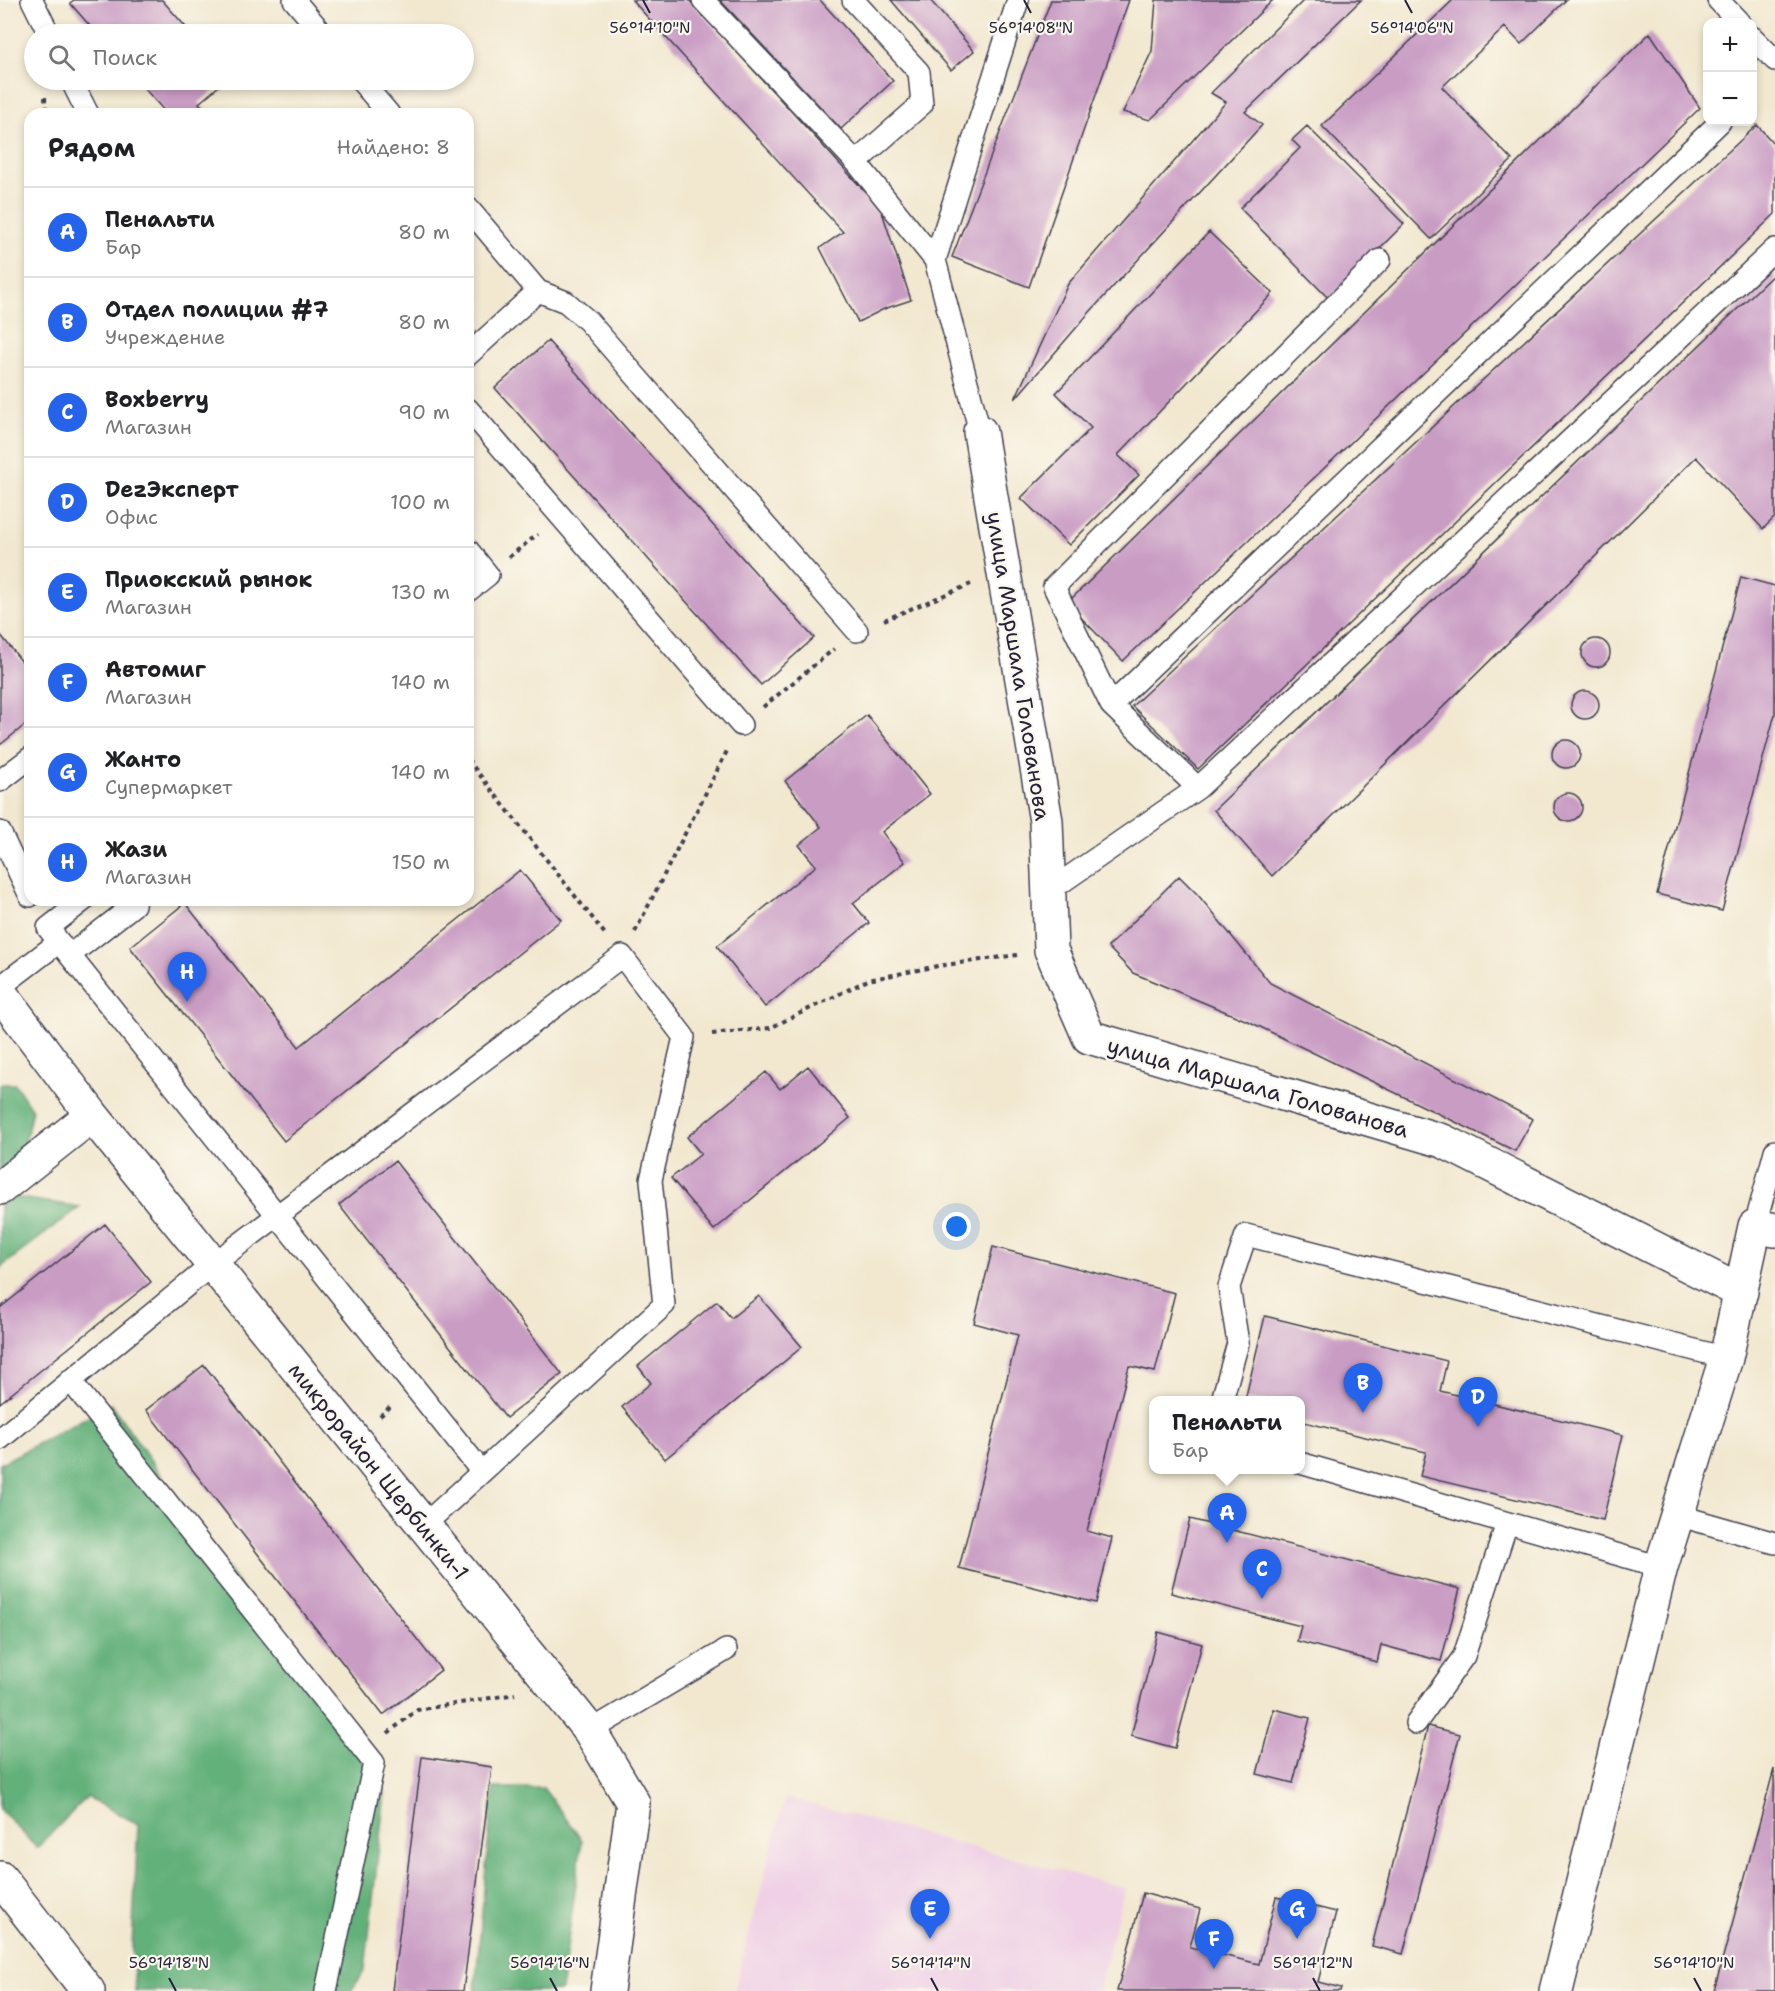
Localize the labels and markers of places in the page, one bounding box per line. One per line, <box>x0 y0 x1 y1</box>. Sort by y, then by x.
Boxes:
pin: H <box>168 952 207 1002</box>
pin: B <box>1344 1364 1382 1413</box>
pin: D <box>1458 1378 1498 1427</box>
pin: A <box>1208 1494 1246 1543</box>
pin: C <box>1242 1550 1282 1599</box>
pin: E <box>910 1890 950 1939</box>
pin: G <box>1278 1890 1316 1939</box>
pin: F <box>1194 1920 1234 1969</box>

